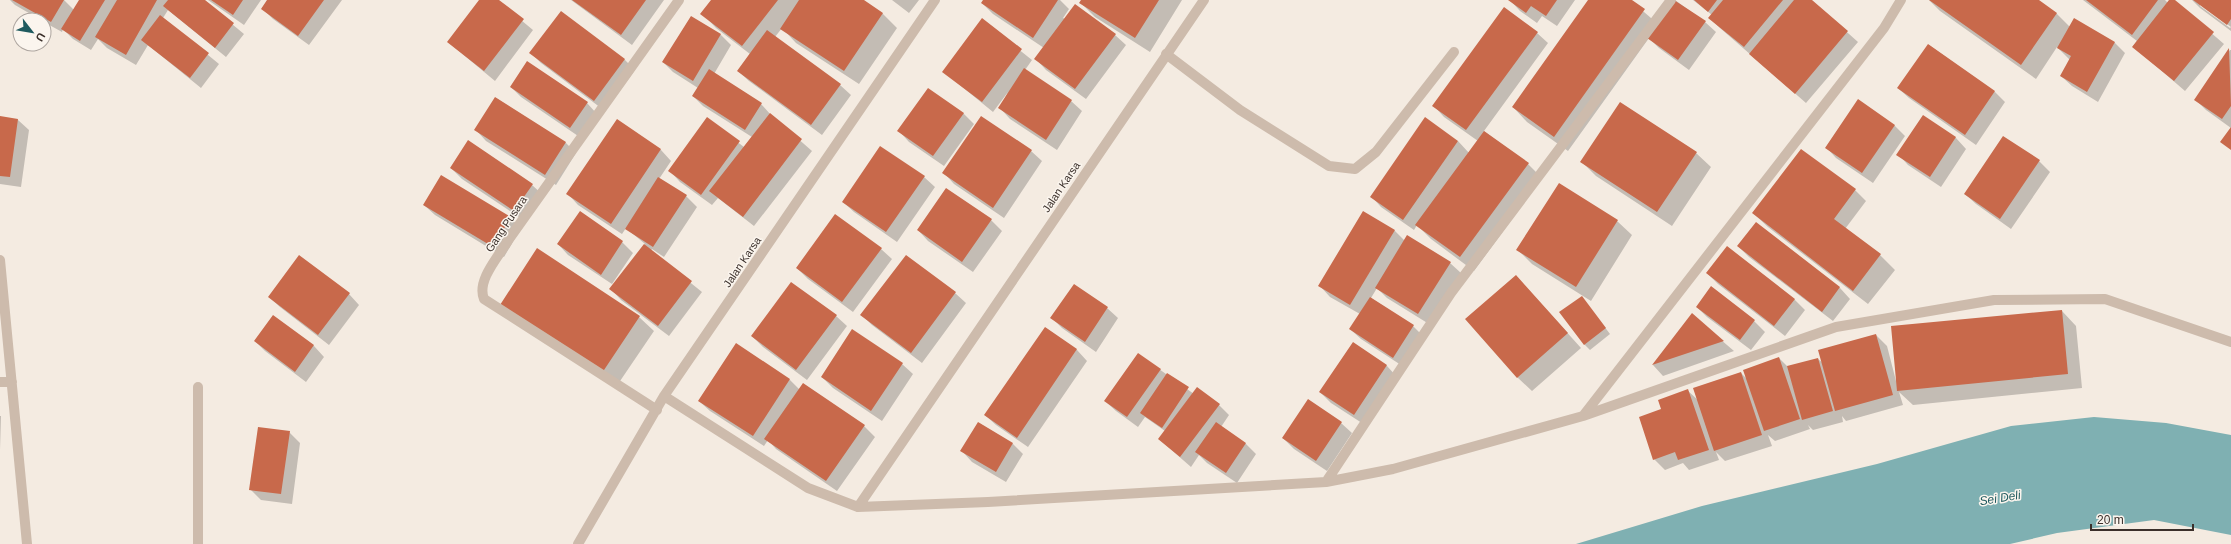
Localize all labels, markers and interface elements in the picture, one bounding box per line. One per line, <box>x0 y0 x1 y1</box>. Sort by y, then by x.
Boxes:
north arrow <box>12 12 52 52</box>
text: U <box>33 31 48 44</box>
street label: Jalan Karsa <box>1040 159 1083 214</box>
street label: Gang Pusara <box>483 193 530 254</box>
street label: Jalan Karsa <box>721 234 764 289</box>
water label: Sei Deli <box>1978 488 2022 508</box>
scale bar <box>2091 506 2193 532</box>
text: 20 m <box>2097 513 2124 527</box>

